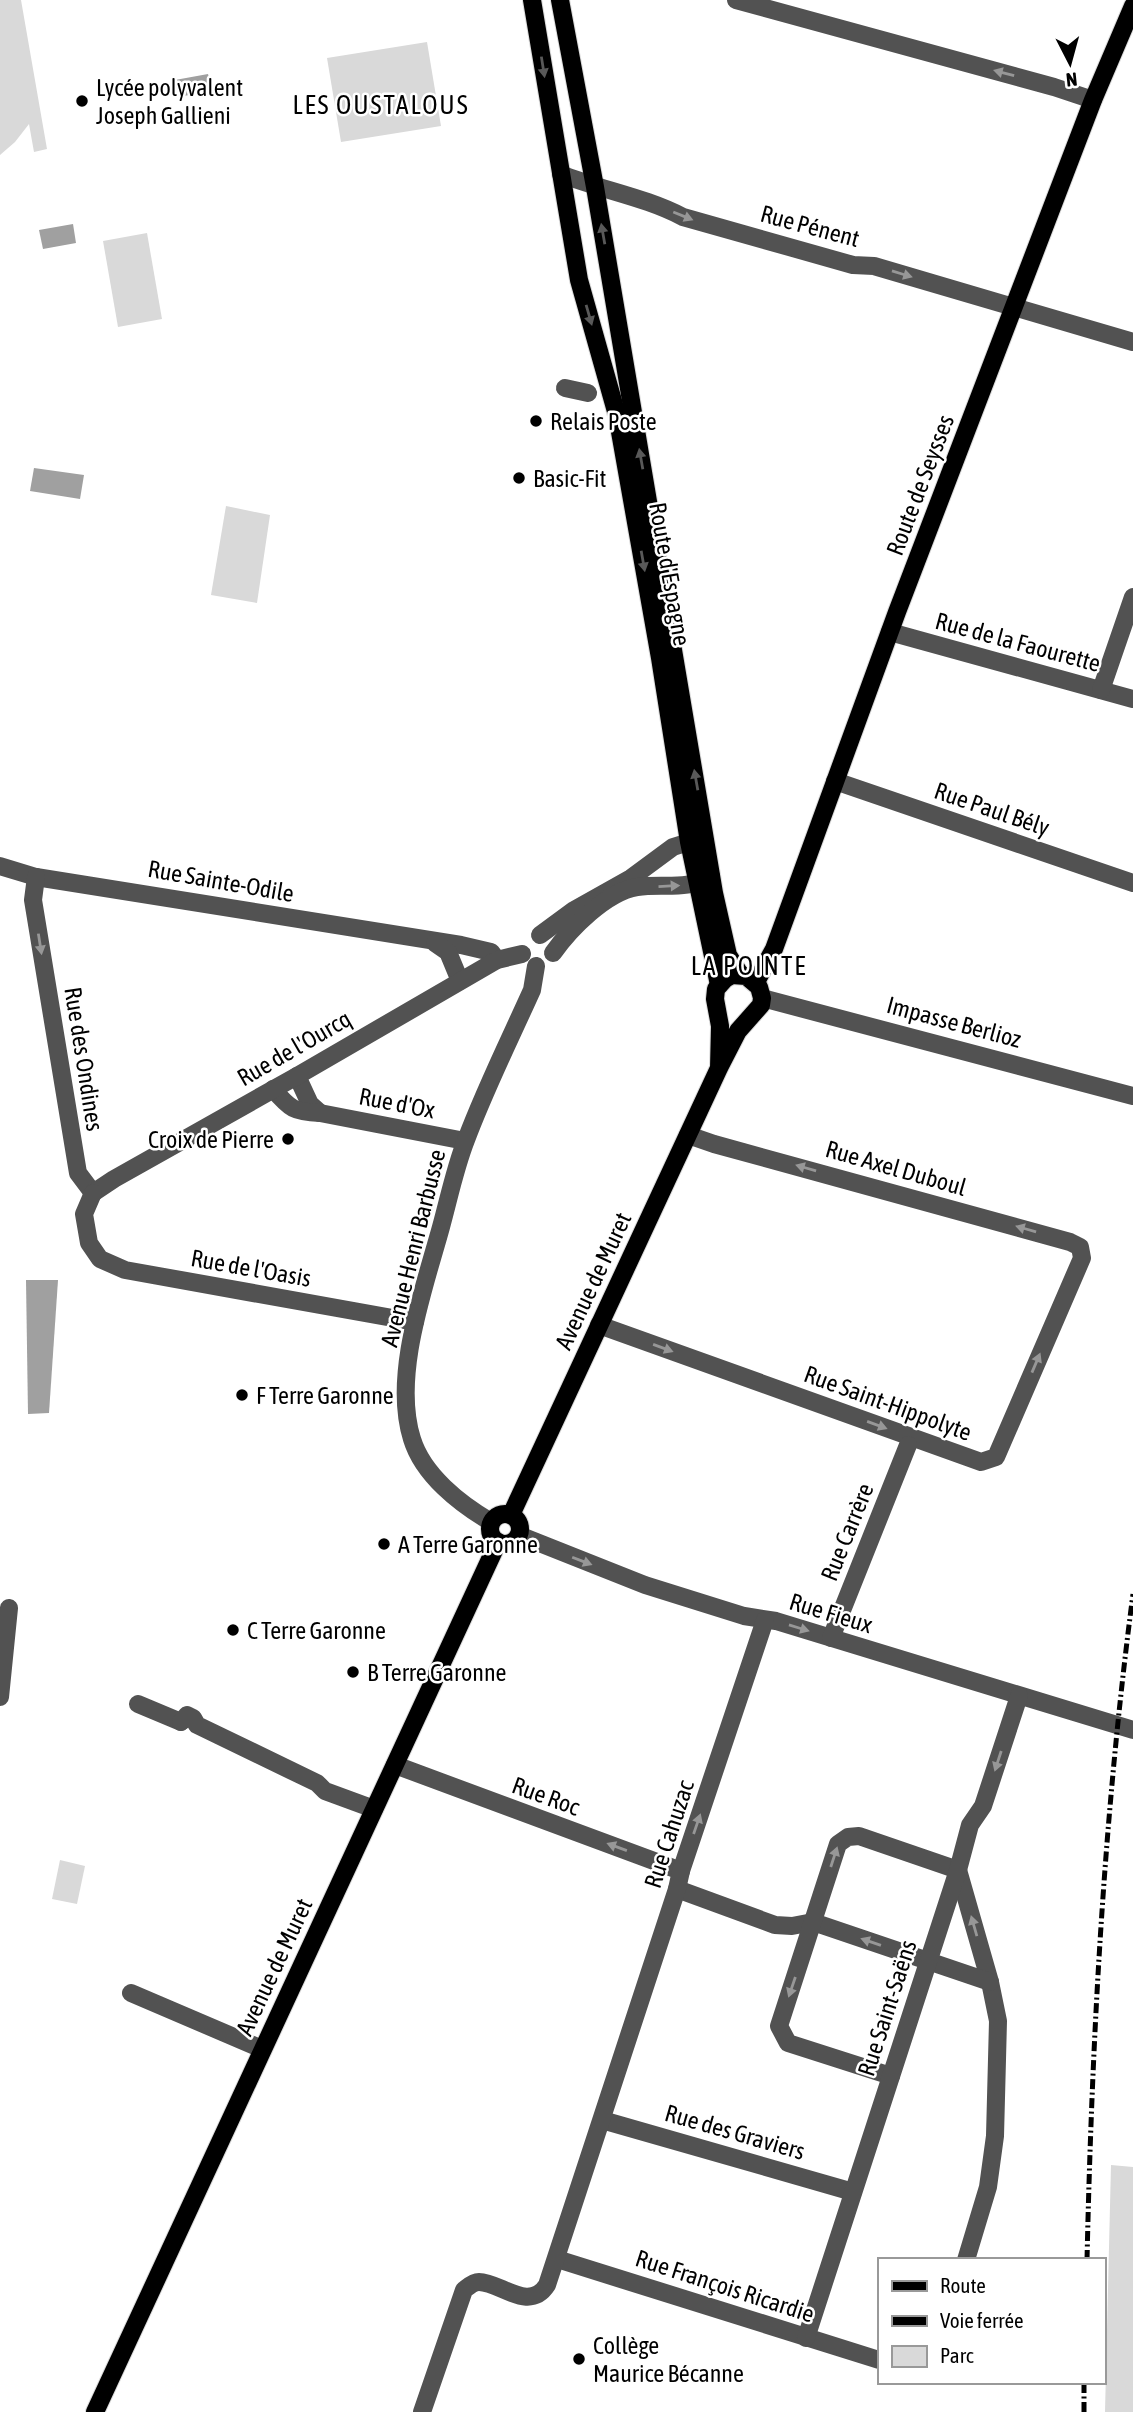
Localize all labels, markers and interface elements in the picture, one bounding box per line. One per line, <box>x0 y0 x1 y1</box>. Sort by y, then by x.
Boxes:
north arrow <box>1035 28 1105 98</box>
one-way arrow <box>538 56 549 78</box>
one-way arrow <box>993 68 1014 78</box>
text: N <box>1065 68 1079 91</box>
place label: Lycée polyvalent Joseph Gallieni <box>96 74 243 129</box>
district label: LES OUSTALOUS <box>292 90 470 120</box>
marker: Lycée polyvalent Joseph Gallieni <box>74 93 90 109</box>
street label: Rue Pénent <box>758 200 862 252</box>
one-way arrow <box>673 210 694 221</box>
one-way arrow <box>597 223 608 245</box>
one-way arrow <box>892 270 913 280</box>
one-way arrow <box>584 305 594 326</box>
place label: Relais Poste <box>550 408 657 435</box>
street label: Route de Seysses <box>881 411 959 559</box>
marker: Relais Poste <box>528 413 544 429</box>
one-way arrow <box>635 448 646 470</box>
place label: Basic-Fit <box>533 465 607 492</box>
marker: Basic-Fit <box>511 470 527 486</box>
street label: Route d'Espagne <box>644 500 696 648</box>
one-way arrow <box>638 550 649 572</box>
street label: Rue de la Faourette <box>932 607 1104 677</box>
one-way arrow <box>690 769 701 791</box>
street label: Rue Paul Bély <box>931 777 1053 841</box>
street label: Rue Sainte-Odile <box>146 855 296 907</box>
one-way arrow <box>659 880 681 891</box>
one-way arrow <box>35 933 46 955</box>
district label: LA POINTE <box>691 951 807 981</box>
street label: Rue des Ondines <box>59 985 109 1133</box>
street label: Impasse Berlioz <box>884 991 1024 1053</box>
street label: Rue de l'Ourcq <box>232 1005 356 1091</box>
street label: Rue d'Ox <box>357 1082 438 1124</box>
place label: Croix de Pierre <box>148 1126 274 1153</box>
marker: Croix de Pierre <box>280 1131 296 1147</box>
street label: Rue Axel Duboul <box>822 1135 970 1201</box>
street label: Avenue Henri Barbusse <box>375 1146 451 1350</box>
one-way arrow <box>796 1163 817 1173</box>
street label: Avenue de Muret <box>550 1208 637 1354</box>
one-way arrow <box>1015 1224 1036 1234</box>
street label: Rue de l'Oasis <box>189 1244 313 1292</box>
one-way arrow <box>653 1343 674 1354</box>
one-way arrow <box>1030 1353 1042 1373</box>
street label: Rue Saint-Hippolyte <box>801 1360 975 1446</box>
place label: F Terre Garonne <box>256 1382 394 1409</box>
marker: F Terre Garonne <box>234 1387 250 1403</box>
one-way arrow <box>867 1420 888 1431</box>
street label: Rue Carrère <box>815 1479 879 1585</box>
place label: A Terre Garonne <box>398 1531 538 1558</box>
marker: A Terre Garonne <box>376 1536 392 1552</box>
one-way arrow <box>571 1555 592 1566</box>
street label: Rue Fieux <box>786 1588 876 1638</box>
place label: C Terre Garonne <box>247 1617 386 1644</box>
marker: C Terre Garonne <box>225 1622 241 1638</box>
one-way arrow <box>788 1624 809 1634</box>
place label: B Terre Garonne <box>367 1659 506 1686</box>
marker: B Terre Garonne <box>345 1664 361 1680</box>
one-way arrow <box>992 1751 1003 1772</box>
street label: Rue Roc <box>509 1771 584 1821</box>
street label: Rue Cahuzac <box>639 1777 699 1891</box>
one-way arrow <box>692 1813 703 1834</box>
one-way arrow <box>606 1842 627 1853</box>
one-way arrow <box>829 1847 840 1868</box>
street label: Avenue de Muret <box>231 1894 318 2040</box>
one-way arrow <box>968 1914 979 1936</box>
one-way arrow <box>860 1936 881 1947</box>
street label: Rue Saint-Saëns <box>852 1937 922 2079</box>
one-way arrow <box>786 1977 797 1998</box>
street label: Rue des Graviers <box>662 2099 808 2165</box>
street label: Rue François Ricardie <box>632 2244 818 2328</box>
legend <box>878 2258 1105 2384</box>
text: Route <box>940 2273 986 2297</box>
text: Voie ferrée <box>940 2308 1023 2332</box>
place label: Collège Maurice Bécanne <box>593 2332 744 2387</box>
text: Parc <box>940 2343 974 2367</box>
marker: Collège Maurice Bécanne <box>571 2351 587 2367</box>

